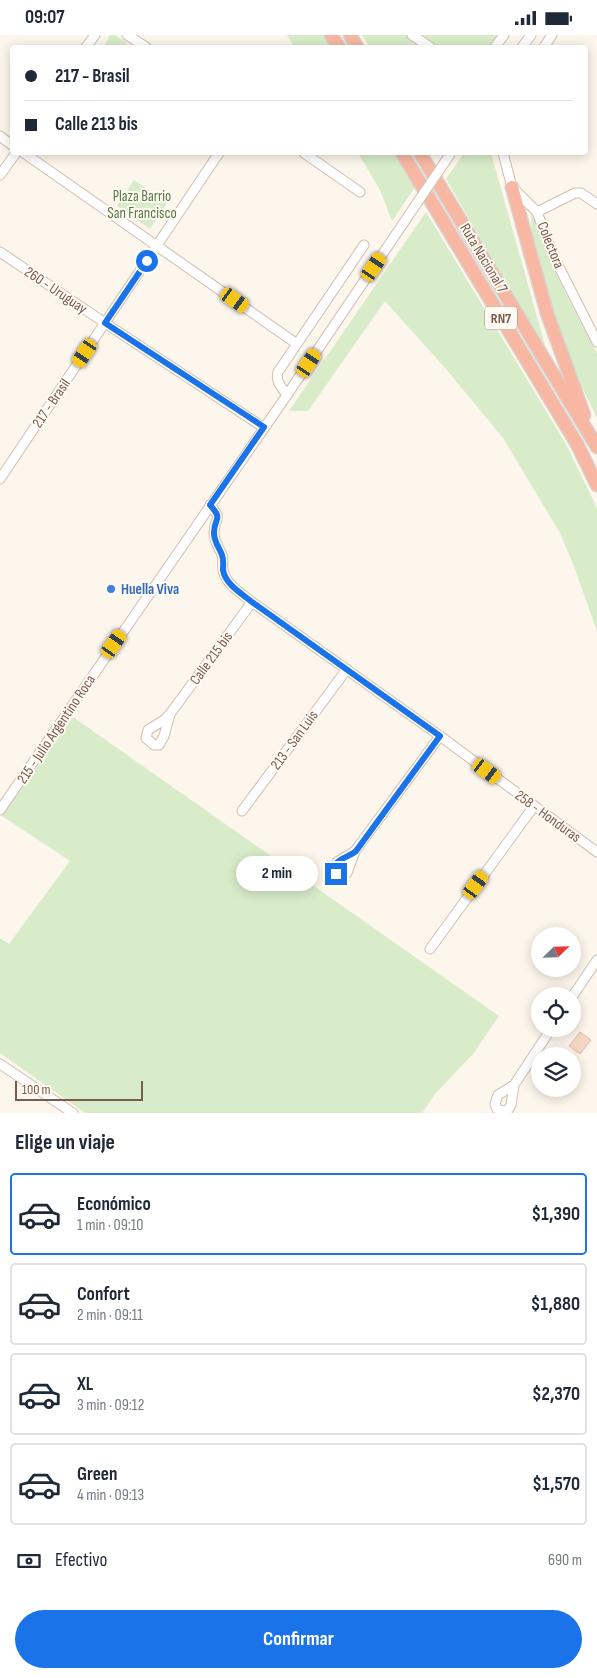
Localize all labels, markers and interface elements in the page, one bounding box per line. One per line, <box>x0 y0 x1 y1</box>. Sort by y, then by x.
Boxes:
text: 09:07 <box>25 6 65 29</box>
text: 217 - Brasil <box>55 65 130 88</box>
text: Calle 213 bis <box>55 113 138 136</box>
park label: Plaza Barrio San Francisco <box>107 187 177 223</box>
street label: Colectora <box>533 219 569 271</box>
street label: Ruta Nacional 7 <box>455 220 512 296</box>
route start <box>136 250 158 272</box>
car <box>359 250 388 284</box>
street label: 260 - Uruguay <box>21 263 91 318</box>
car <box>218 285 251 315</box>
road number: RN7 <box>485 307 517 329</box>
car <box>70 336 99 370</box>
car <box>294 346 323 380</box>
street label: 217 - Brasil <box>28 375 75 431</box>
place label: Huella Viva <box>121 580 179 599</box>
marker: Huella Viva <box>105 583 117 595</box>
car <box>99 627 128 661</box>
street label: Calle 215 bis <box>186 628 237 689</box>
street label: 215 - Julio Argentino Roca <box>13 671 100 788</box>
street label: 213 - San Luis <box>266 707 322 774</box>
car <box>470 756 503 786</box>
street label: 258 - Honduras <box>511 786 584 847</box>
callout: 2 min <box>236 857 318 891</box>
route end <box>325 863 347 885</box>
text: 2 min <box>262 864 292 883</box>
car <box>461 868 490 902</box>
north arrow <box>531 927 581 977</box>
map controls <box>531 927 581 1097</box>
button: locate <box>531 987 581 1037</box>
button: layers <box>531 1047 581 1097</box>
scale bar <box>15 1078 142 1101</box>
text: 100 m <box>22 1081 51 1098</box>
text: Elige un viaje <box>15 1129 115 1156</box>
icon: car <box>17 1192 62 1237</box>
text: Económico <box>77 1193 151 1216</box>
text: $1,390 <box>532 1203 580 1226</box>
text: 1 min · 09:10 <box>77 1216 144 1235</box>
icon: car <box>17 1282 62 1327</box>
text: Confort <box>77 1283 130 1306</box>
text: $1,880 <box>531 1293 580 1316</box>
text: 2 min · 09:11 <box>77 1306 143 1325</box>
icon: car <box>17 1372 62 1417</box>
text: XL <box>77 1373 93 1396</box>
text: $2,370 <box>532 1383 580 1406</box>
text: 3 min · 09:12 <box>77 1396 144 1415</box>
icon: car <box>17 1462 62 1507</box>
text: Green <box>77 1463 117 1486</box>
text: $1,570 <box>532 1473 580 1496</box>
text: 4 min · 09:13 <box>77 1486 144 1505</box>
icon: cash <box>15 1547 43 1575</box>
text: Efectivo <box>55 1549 107 1572</box>
text: 690 m <box>548 1551 582 1570</box>
button: Confirmar <box>15 1610 582 1668</box>

